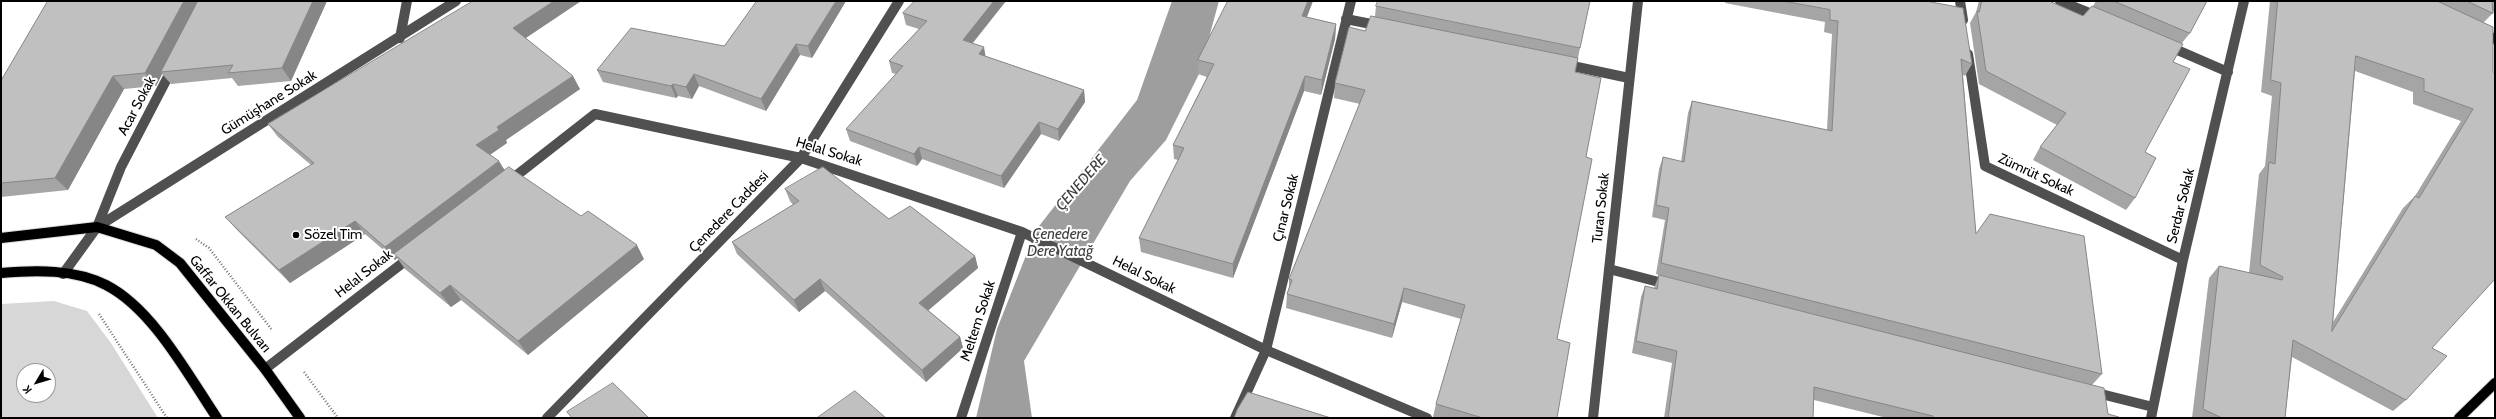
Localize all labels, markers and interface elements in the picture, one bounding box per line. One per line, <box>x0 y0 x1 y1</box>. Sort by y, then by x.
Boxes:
street label: Gümüşhane Sokak <box>218 67 320 139</box>
street label: Acar Sokak <box>115 74 159 138</box>
street label: Helal Sokak <box>794 134 864 170</box>
street label: Zümrüt Sokak <box>1995 150 2077 200</box>
water label: ÇENEDERE <box>1052 152 1110 214</box>
street label: Serdar Sokak <box>2164 167 2198 245</box>
street label: Çenedere Caddesi <box>686 168 772 256</box>
street label: Çınar Sokak <box>1269 172 1303 244</box>
street label: Turan Sokak <box>1589 172 1613 244</box>
water label: Çenedere Dere Yatağ <box>1027 226 1093 261</box>
place label: Sözel Tim <box>304 227 362 243</box>
marker: Sözel Tim <box>291 230 301 240</box>
street label: Helal Sokak <box>332 246 396 302</box>
street label: Gaffar Okkan Bulvarı <box>186 252 274 356</box>
street label: Helal Sokak <box>1110 252 1178 298</box>
street label: Meltem Sokak <box>957 278 999 364</box>
north arrow <box>16 363 56 403</box>
text: K <box>20 383 35 397</box>

